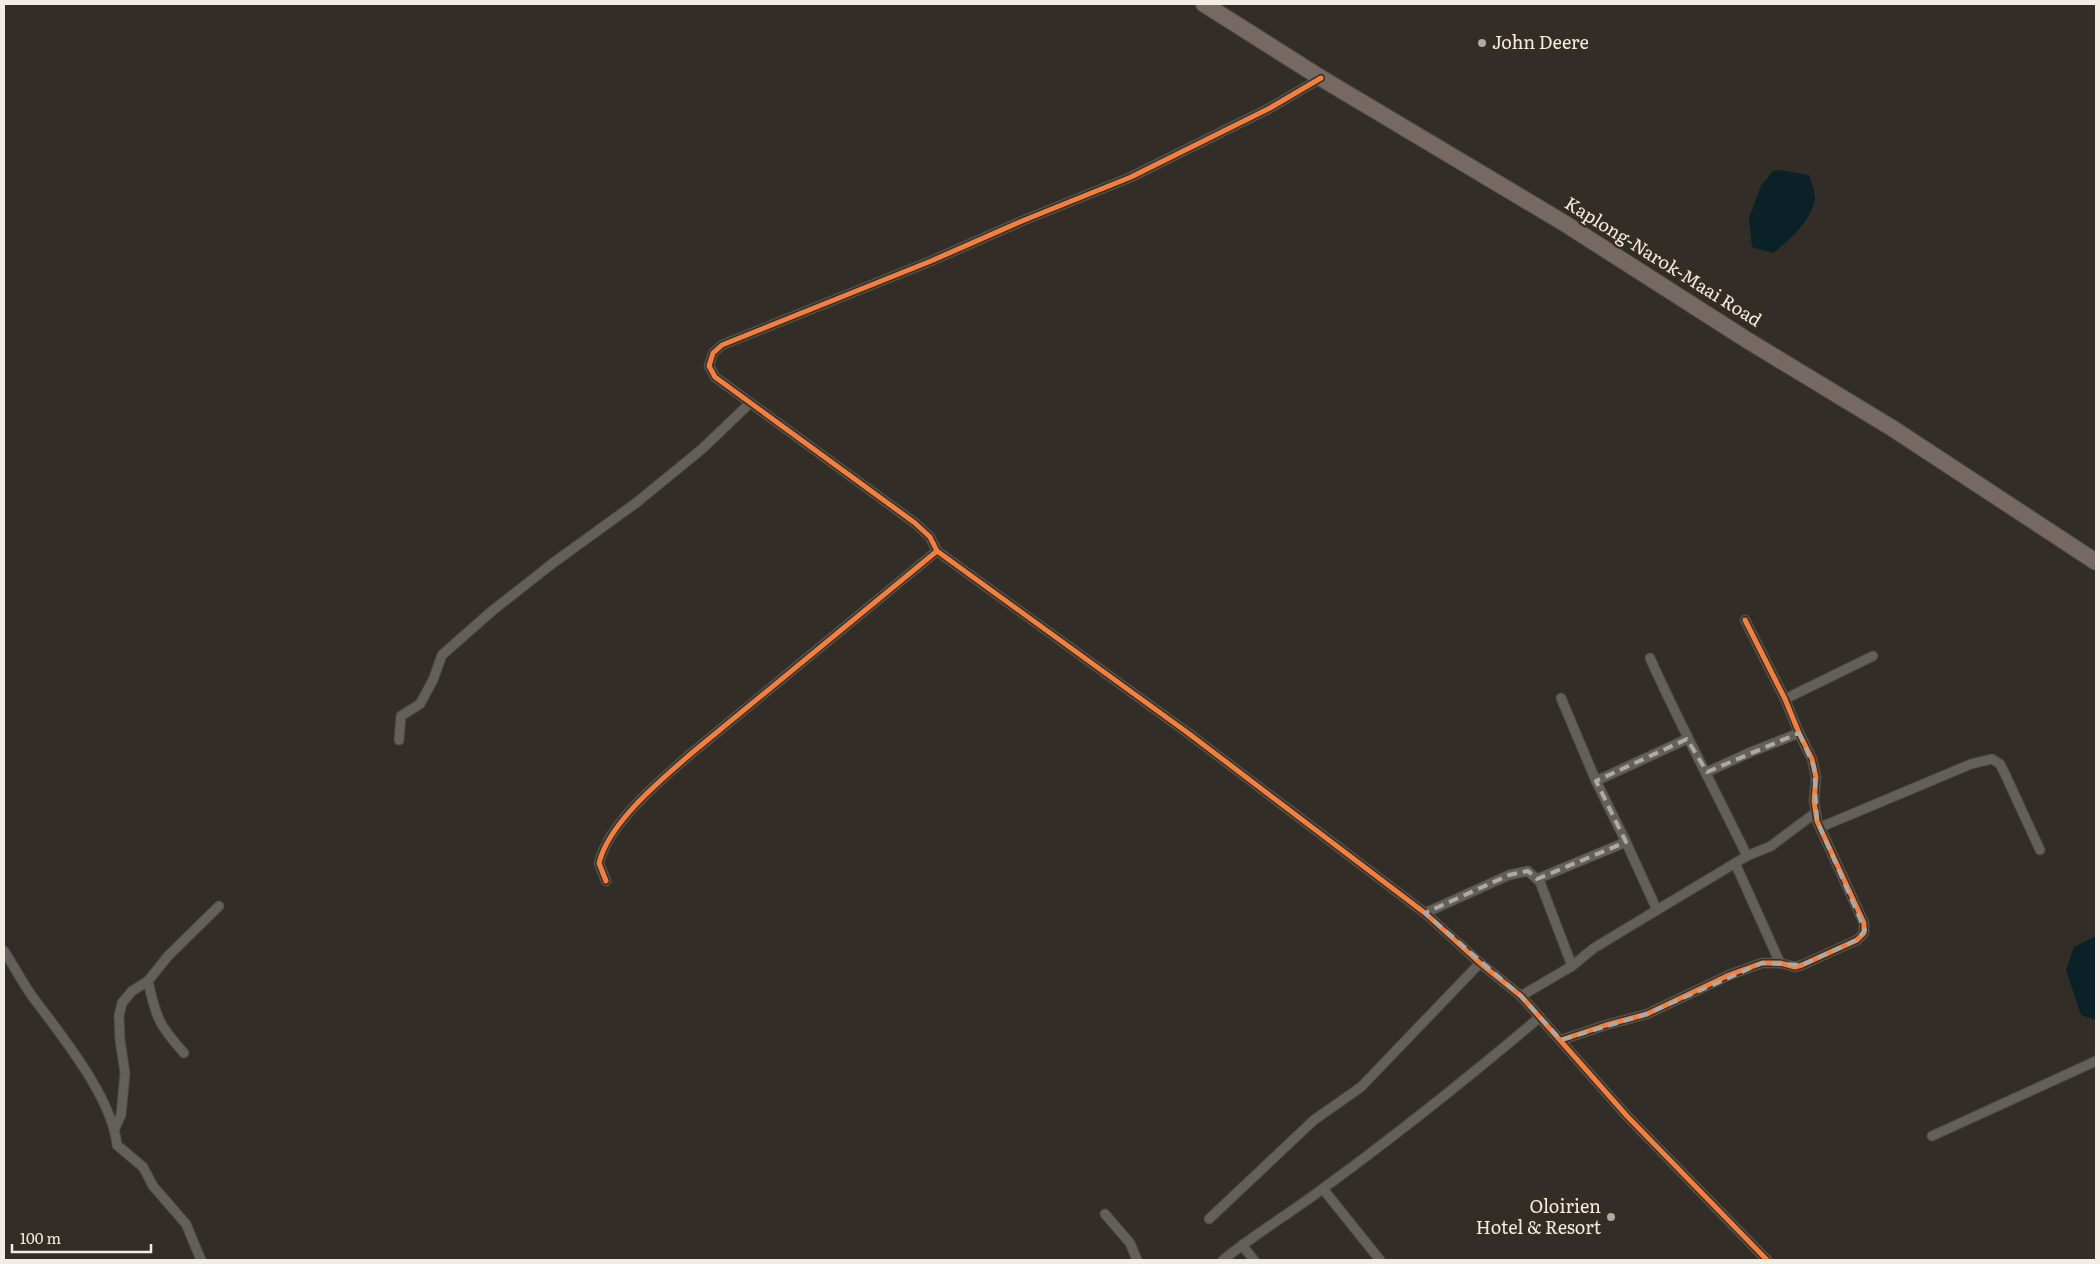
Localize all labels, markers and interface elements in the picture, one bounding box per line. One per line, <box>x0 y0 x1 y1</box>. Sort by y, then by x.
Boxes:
place label: John Deere <box>1492 28 1589 55</box>
marker: John Deere <box>1476 37 1488 49</box>
street label: Kaplong-Narok-Maai Road <box>1560 189 1768 333</box>
place label: Oloirien Hotel & Resort <box>1476 1192 1602 1240</box>
marker: Oloirien Hotel & Resort <box>1605 1211 1617 1223</box>
scale bar <box>12 1222 151 1254</box>
text: 100 m <box>20 1226 61 1249</box>

